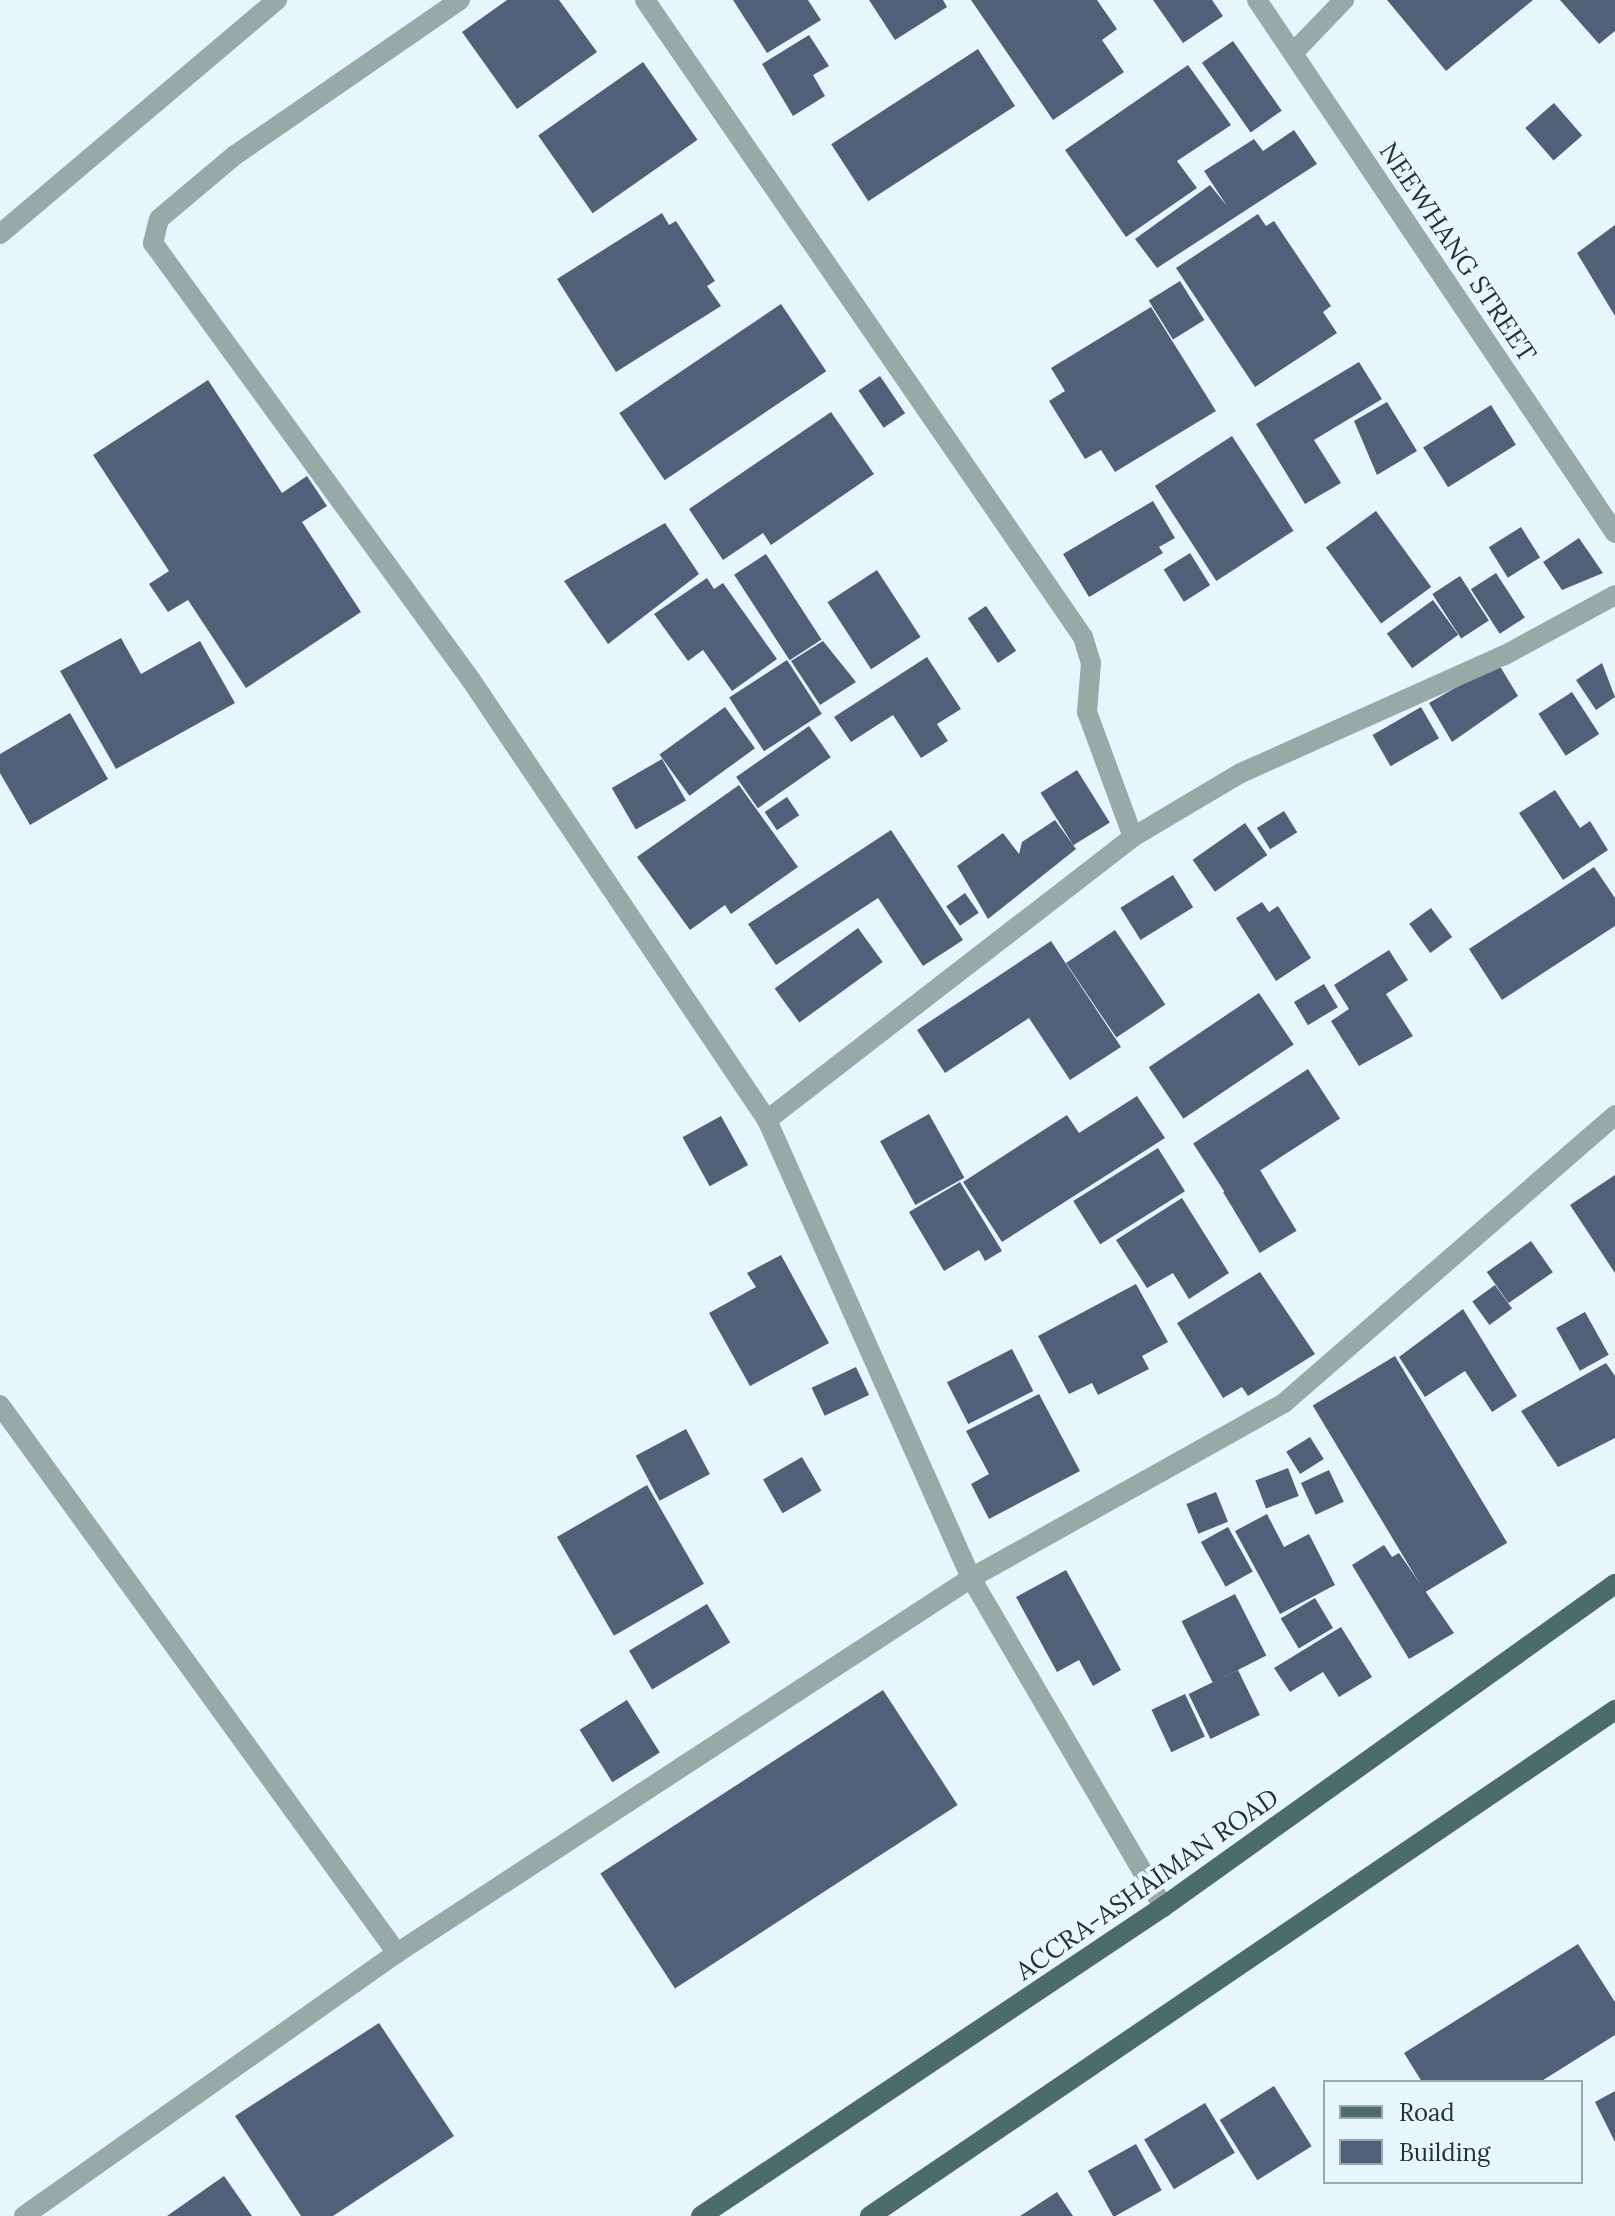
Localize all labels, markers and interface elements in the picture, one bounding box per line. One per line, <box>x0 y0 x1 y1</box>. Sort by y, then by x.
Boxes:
street label: NEEWHANG STREET <box>1373 137 1543 367</box>
street label: ACCRA-ASHAIMAN ROAD <box>1010 1781 1284 1987</box>
legend <box>1323 2080 1583 2184</box>
text: Road <box>1399 2097 1455 2128</box>
text: Building <box>1399 2137 1490 2168</box>

